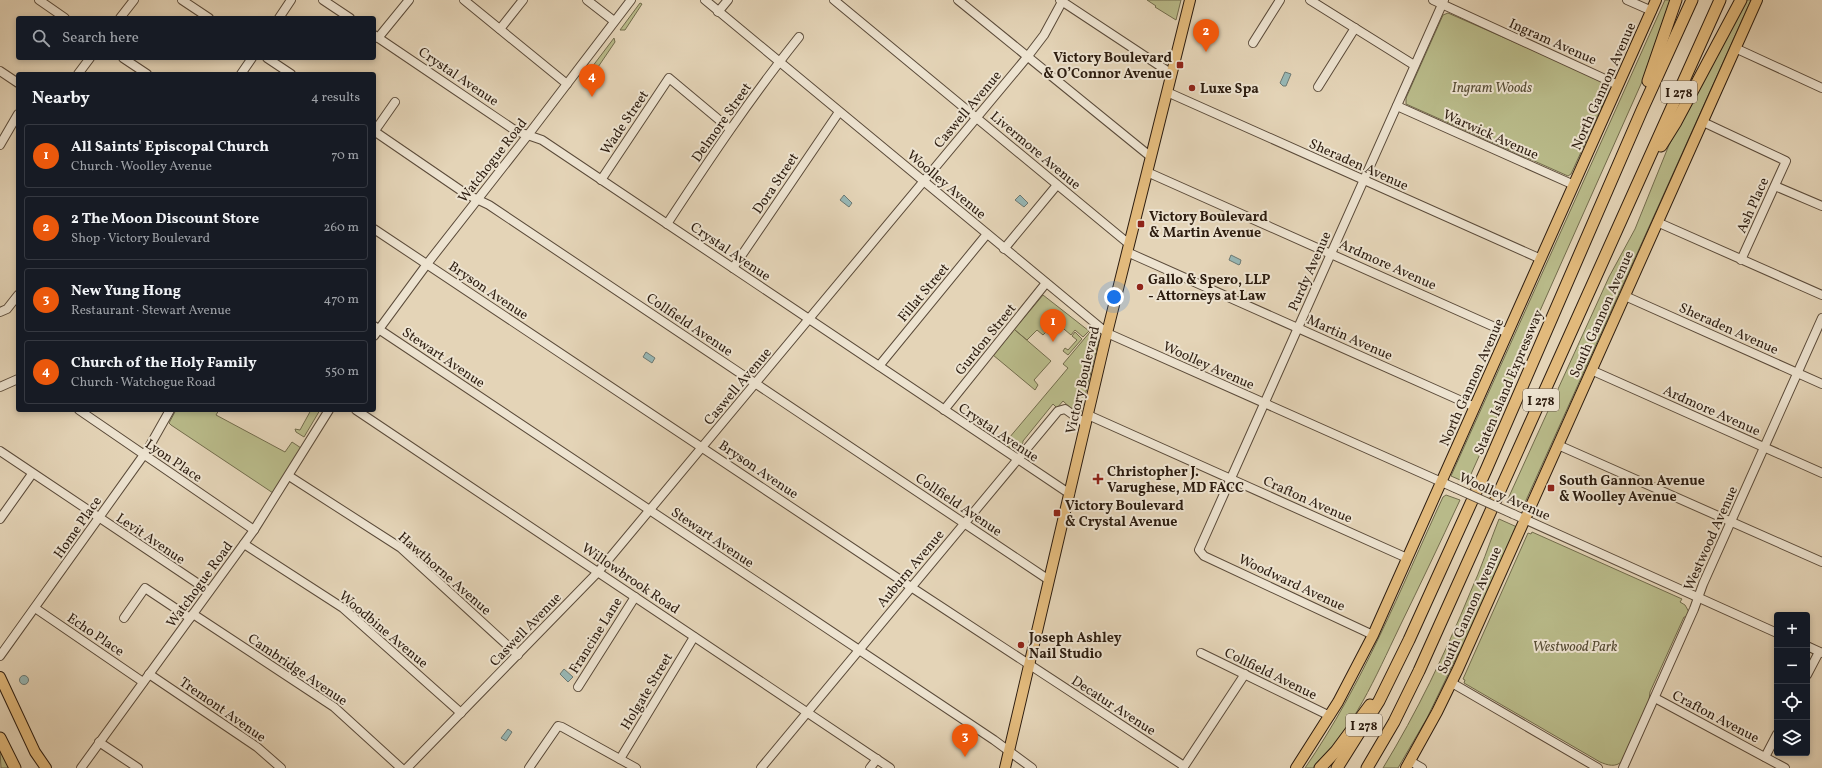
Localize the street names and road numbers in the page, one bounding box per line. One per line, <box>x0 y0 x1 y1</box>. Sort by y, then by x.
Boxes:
street label: Ingram Avenue <box>1505 15 1600 70</box>
street label: North Gannon Avenue <box>1568 19 1641 154</box>
street label: Crystal Avenue <box>414 43 502 111</box>
street label: Caswell Avenue <box>930 67 1007 153</box>
street label: Delmore Street <box>688 79 757 166</box>
road number: I 278 <box>1661 81 1697 103</box>
street label: Wade Street <box>597 87 654 159</box>
street label: Warwick Avenue <box>1439 106 1542 165</box>
street label: Livermore Avenue <box>986 108 1085 195</box>
street label: Watchogue Road <box>454 115 532 207</box>
street label: Sheraden Avenue <box>1306 135 1411 196</box>
street label: Woolley Avenue <box>902 146 990 224</box>
street label: Dora Street <box>749 149 804 218</box>
street label: Ash Place <box>1733 174 1774 237</box>
street label: Crystal Avenue <box>686 218 774 286</box>
street label: Purdy Avenue <box>1284 228 1337 315</box>
street label: Ardmore Avenue <box>1336 235 1439 295</box>
street label: South Gannon Avenue <box>1566 248 1639 381</box>
street label: Bryson Avenue <box>444 257 532 325</box>
street label: Fillat Street <box>894 260 954 326</box>
street label: Collfield Avenue <box>642 289 737 362</box>
street label: Sheraden Avenue <box>1676 299 1781 360</box>
street label: Gurdon Street <box>951 300 1021 380</box>
street label: Staten Island Expressway <box>1470 307 1549 458</box>
street label: Martin Avenue <box>1304 311 1396 366</box>
street label: North Gannon Avenue <box>1436 315 1509 450</box>
street label: Stewart Avenue <box>398 323 489 393</box>
street label: Victory Boulevard <box>1062 324 1105 436</box>
street label: Woolley Avenue <box>1160 338 1257 395</box>
street label: Caswell Avenue <box>700 344 777 430</box>
street label: Ardmore Avenue <box>1660 381 1763 441</box>
road number: I 278 <box>1523 389 1559 411</box>
street label: Crystal Avenue <box>954 399 1042 467</box>
street label: Lyon Place <box>141 435 206 488</box>
street label: Bryson Avenue <box>714 436 802 504</box>
street label: Collfield Avenue <box>911 469 1006 542</box>
street label: Woolley Avenue <box>1456 469 1553 526</box>
street label: Crafton Avenue <box>1260 472 1355 529</box>
street label: Westwood Avenue <box>1680 483 1743 594</box>
street label: Home Place <box>50 493 107 563</box>
street label: Stewart Avenue <box>667 503 758 573</box>
street label: Levit Avenue <box>112 509 189 570</box>
street label: Auburn Avenue <box>873 526 949 612</box>
street label: Hawthorne Avenue <box>393 528 495 620</box>
street label: Watchogue Road <box>162 538 238 632</box>
street label: Willowbrook Road <box>577 539 683 619</box>
street label: South Gannon Avenue <box>1434 544 1507 677</box>
street label: Woodward Avenue <box>1235 550 1348 617</box>
street label: Woodbine Avenue <box>334 587 432 673</box>
street label: Caswell Avenue <box>486 589 567 671</box>
street label: Francine Lane <box>565 594 627 678</box>
street label: Echo Place <box>63 609 128 662</box>
street label: Cambridge Avenue <box>244 630 351 711</box>
street label: Collfield Avenue <box>1221 644 1320 705</box>
street label: Holgate Street <box>617 650 678 734</box>
street label: Decatur Avenue <box>1067 672 1159 741</box>
street label: Tremont Avenue <box>175 673 270 747</box>
street label: Crafton Avenue <box>1669 686 1762 748</box>
road number: I 278 <box>1346 714 1382 736</box>

